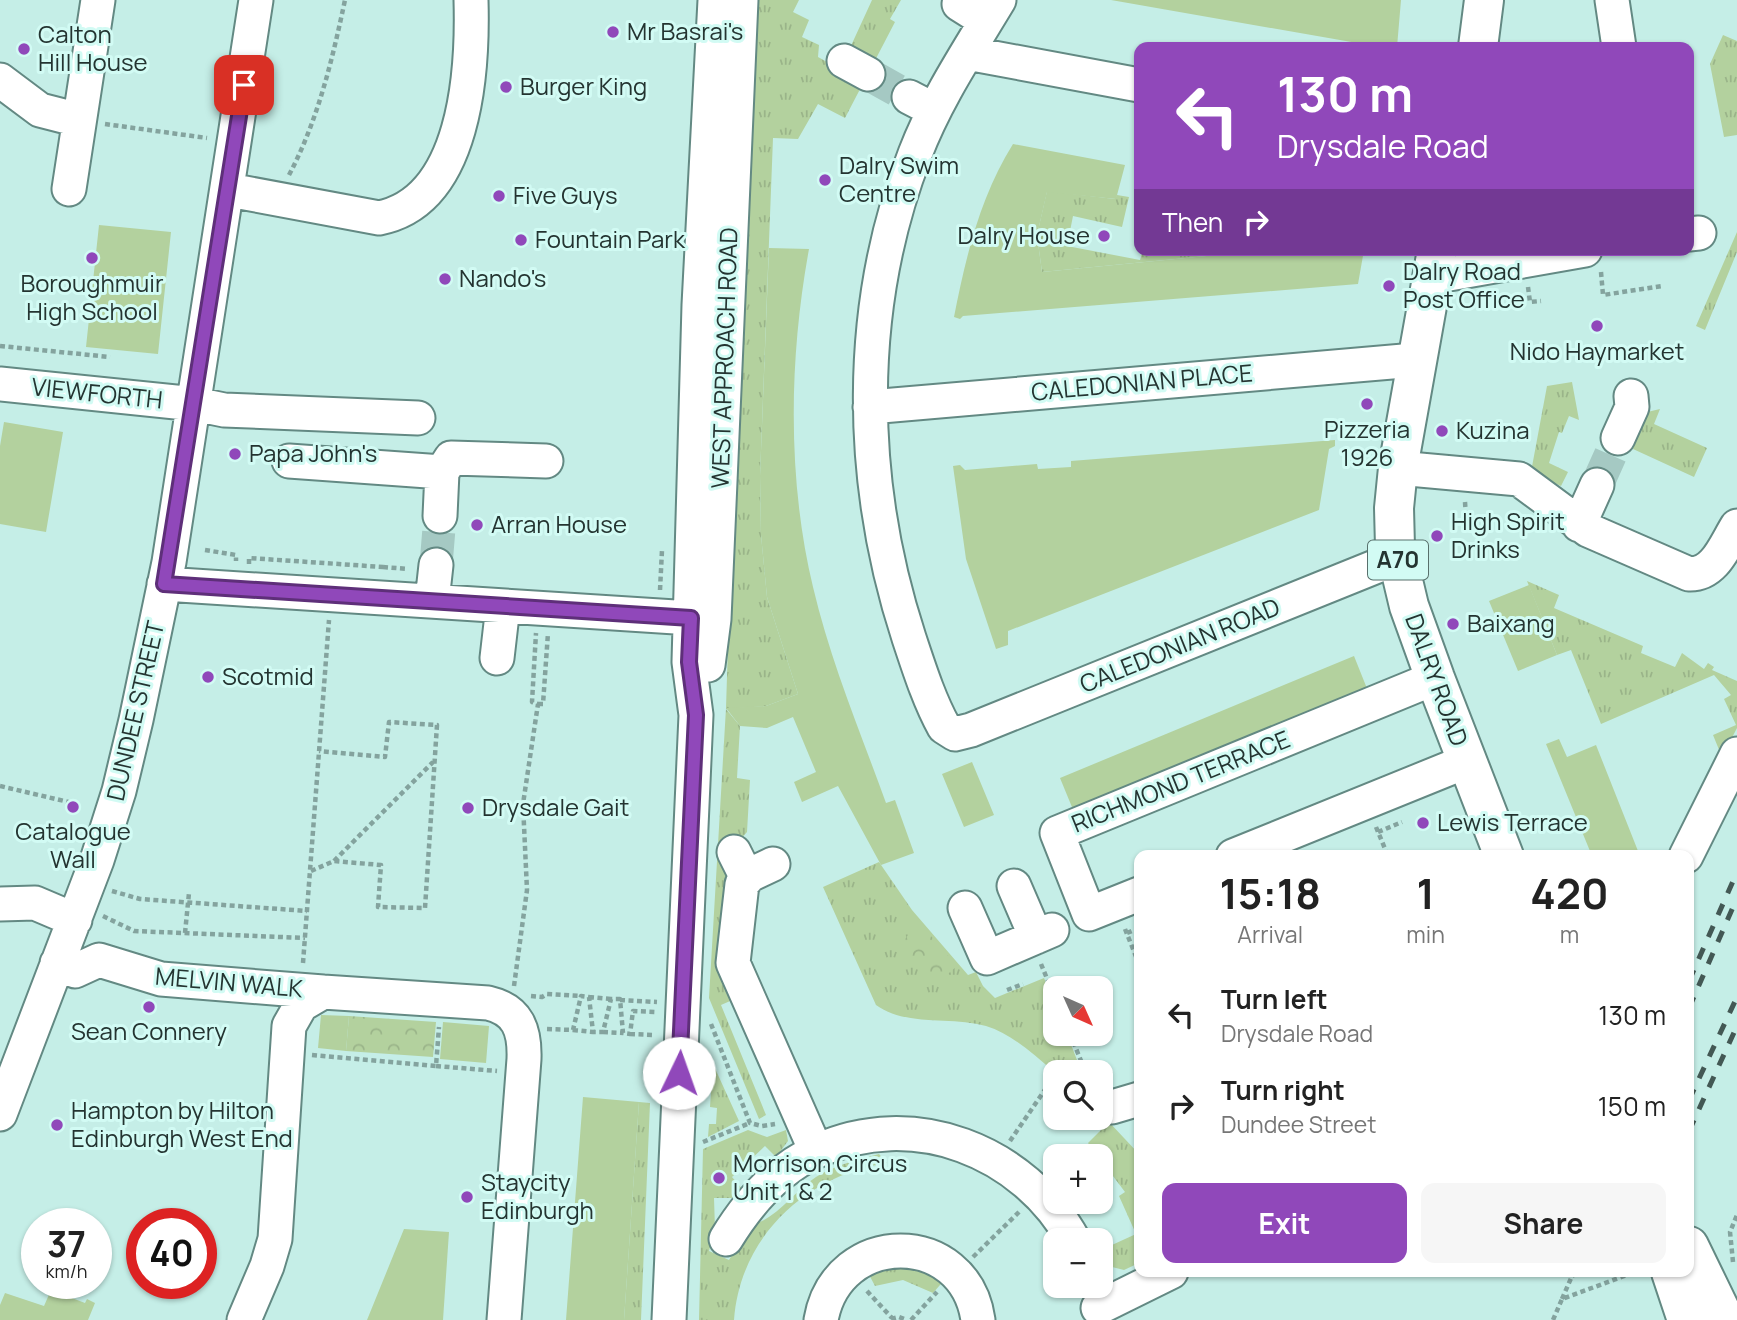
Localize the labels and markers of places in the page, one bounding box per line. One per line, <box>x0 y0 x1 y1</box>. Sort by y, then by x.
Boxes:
place label: Mr Basrai's <box>627 14 743 47</box>
place label: Calton Hill House <box>38 17 148 78</box>
marker: Mr Basrai's <box>605 24 621 40</box>
marker: Calton Hill House <box>16 41 32 57</box>
pin <box>214 55 274 115</box>
place label: Burger King <box>520 69 647 102</box>
marker: Burger King <box>498 79 514 95</box>
place label: Dalry Swim Centre <box>839 148 959 209</box>
marker: Dalry Swim Centre <box>817 172 833 188</box>
place label: Five Guys <box>513 178 618 211</box>
marker: Five Guys <box>491 188 507 204</box>
place label: Dalry House <box>957 218 1090 251</box>
place label: Fountain Park <box>535 222 686 255</box>
marker: Dalry House <box>1096 228 1112 244</box>
marker: Fountain Park <box>513 232 529 248</box>
marker: Boroughmuir High School <box>84 250 100 266</box>
place label: Dalry Road Post Office <box>1403 254 1525 315</box>
place label: Nando's <box>459 261 546 294</box>
place label: Boroughmuir High School <box>20 266 164 327</box>
marker: Nando's <box>437 271 453 287</box>
marker: Dalry Road Post Office <box>1381 278 1397 294</box>
marker: Nido Haymarket <box>1589 318 1605 334</box>
place label: Nido Haymarket <box>1510 334 1684 367</box>
marker: Pizzeria 1926 <box>1359 396 1375 412</box>
place label: Pizzeria 1926 <box>1324 412 1410 473</box>
place label: Kuzina <box>1456 413 1530 446</box>
marker: Kuzina <box>1434 423 1450 439</box>
place label: Papa John's <box>249 436 377 469</box>
marker: Papa John's <box>227 446 243 462</box>
place label: High Spirit Drinks <box>1451 504 1565 565</box>
place label: Arran House <box>491 507 627 540</box>
marker: Arran House <box>469 517 485 533</box>
marker: High Spirit Drinks <box>1429 528 1445 544</box>
place label: Baixang <box>1467 606 1555 639</box>
marker: Baixang <box>1445 616 1461 632</box>
place label: Scotmid <box>222 659 314 692</box>
marker: Scotmid <box>200 669 216 685</box>
place label: Drysdale Gait <box>482 790 629 823</box>
marker: Catalogue Wall <box>65 799 81 815</box>
marker: Drysdale Gait <box>460 800 476 816</box>
place label: Lewis Terrace <box>1437 805 1588 838</box>
place label: Catalogue Wall <box>15 814 131 875</box>
marker: Lewis Terrace <box>1415 815 1431 831</box>
marker: Sean Connery <box>141 999 157 1015</box>
place label: Sean Connery <box>71 1014 227 1047</box>
place label: Hampton by Hilton Edinburgh West End <box>71 1093 293 1154</box>
marker: Hampton by Hilton Edinburgh West End <box>49 1117 65 1133</box>
place label: Morrison Circus Unit 1 & 2 <box>733 1146 907 1207</box>
place label: Staycity Edinburgh <box>481 1165 594 1226</box>
marker: Morrison Circus Unit 1 & 2 <box>711 1170 727 1186</box>
marker: Staycity Edinburgh <box>459 1189 475 1205</box>

